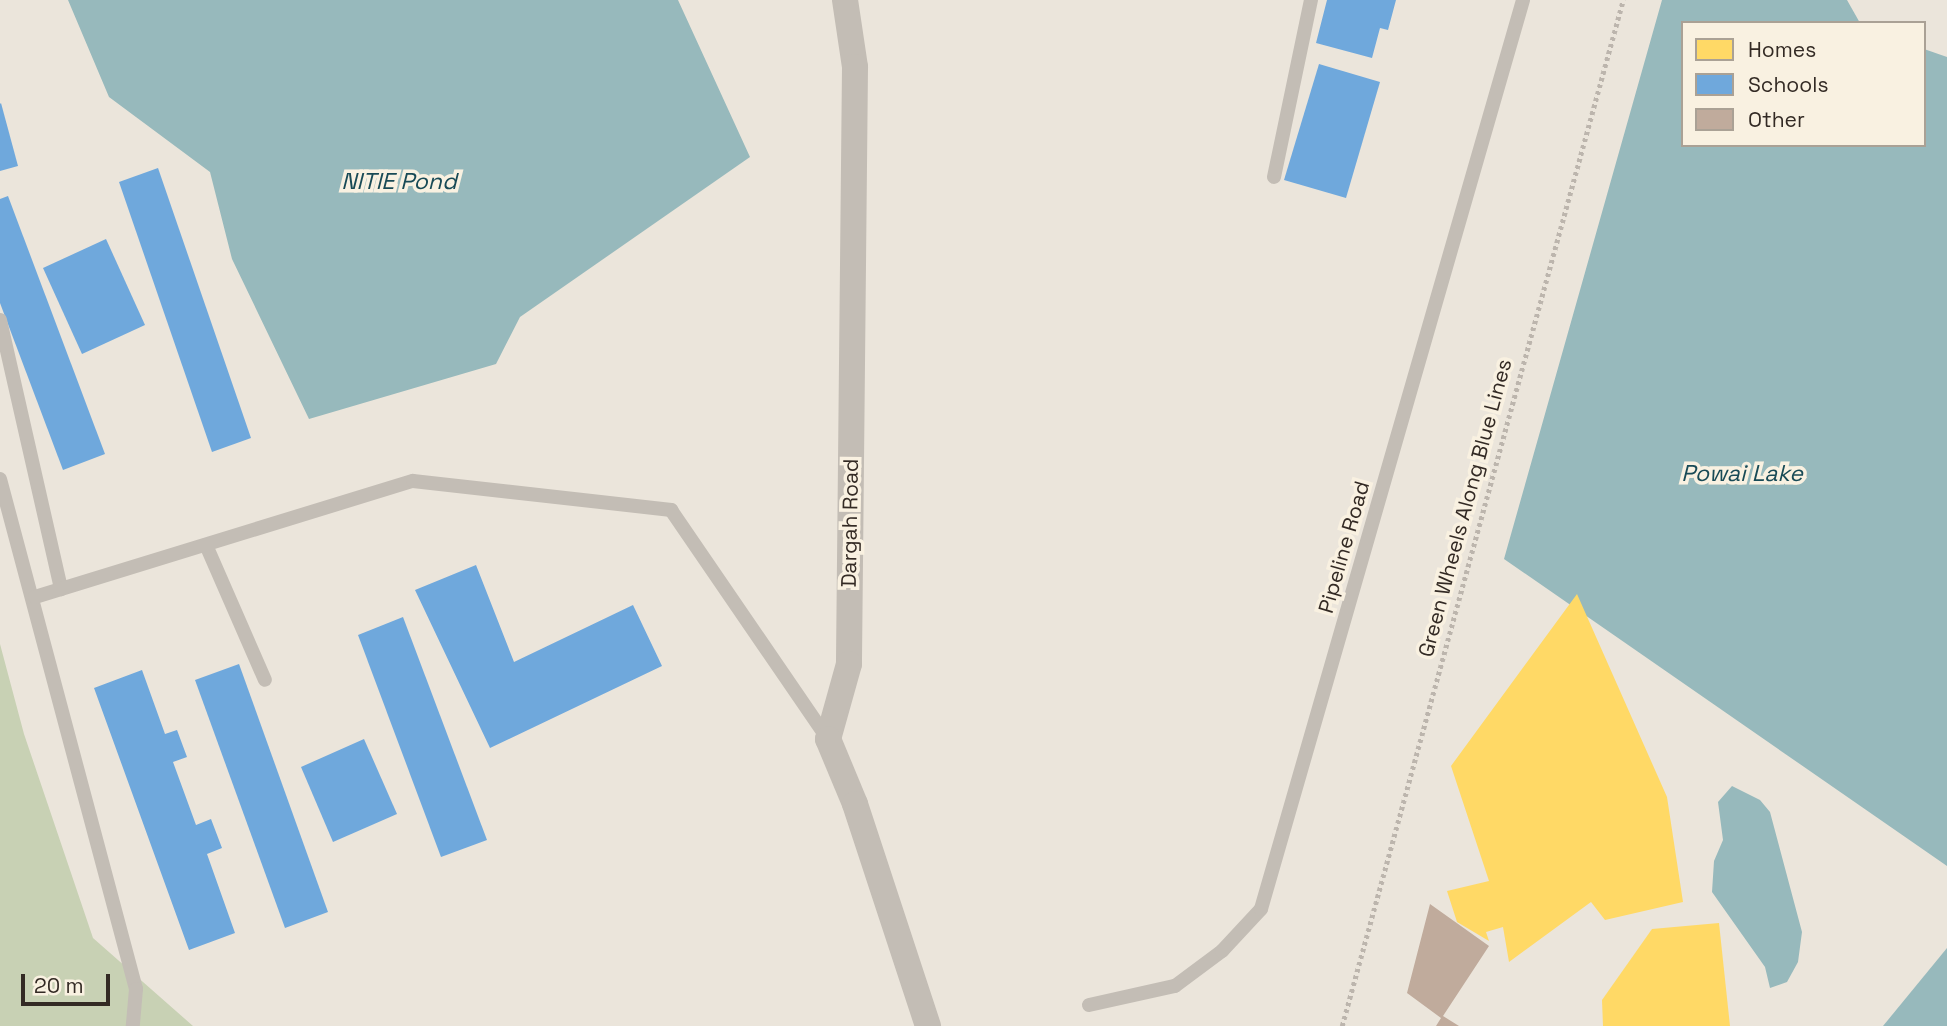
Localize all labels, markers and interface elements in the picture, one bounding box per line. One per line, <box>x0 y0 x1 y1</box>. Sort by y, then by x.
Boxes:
legend <box>1681 21 1926 147</box>
text: Homes <box>1748 36 1816 63</box>
text: Schools <box>1748 71 1828 98</box>
text: Other <box>1748 106 1805 133</box>
water label: NITIE Pond <box>341 167 457 195</box>
street label: Green Wheels Along Blue Lines <box>1413 356 1517 660</box>
street label: Dargah Road <box>836 458 864 588</box>
water label: Powai Lake <box>1681 459 1803 487</box>
street label: Pipeline Road <box>1313 478 1375 616</box>
scale bar <box>24 960 114 1004</box>
text: 20 m <box>34 972 84 999</box>

